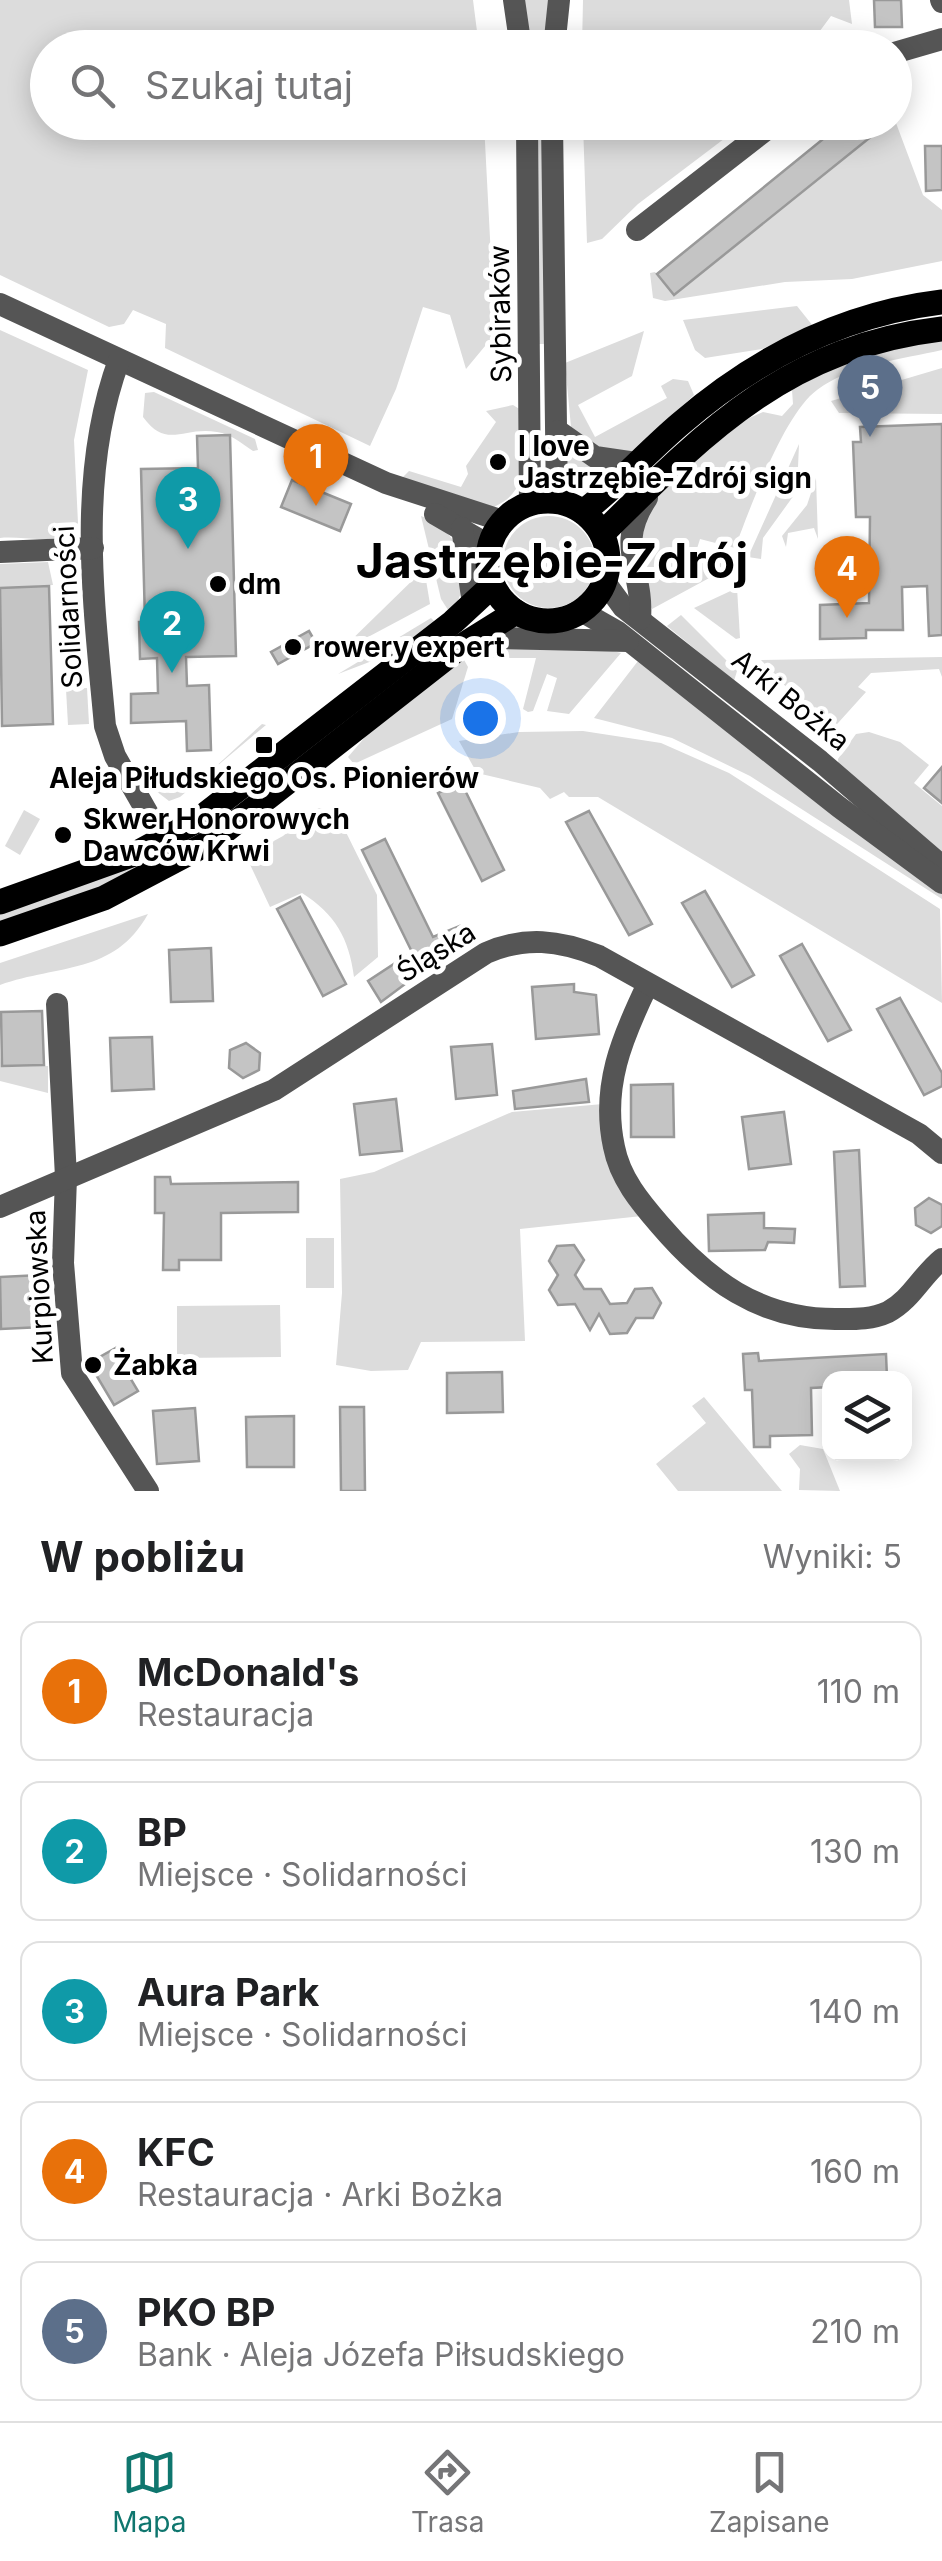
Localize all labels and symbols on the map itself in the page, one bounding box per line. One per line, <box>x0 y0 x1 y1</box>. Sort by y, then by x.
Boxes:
street label: Sybiraków <box>482 245 518 383</box>
pin: 5 <box>838 354 902 437</box>
pin: 1 <box>284 424 348 506</box>
place label: I love Jastrzębie-Zdrój sign <box>518 429 812 495</box>
marker: I love Jastrzębie-Zdrój sign <box>487 451 509 473</box>
pin: 3 <box>156 466 220 549</box>
street label: Solidarności <box>47 525 89 689</box>
district label: Jastrzębie-Zdrój <box>356 531 748 590</box>
pin: 4 <box>814 536 880 618</box>
place label: dm <box>238 567 281 601</box>
marker: dm <box>207 573 229 595</box>
pin: 2 <box>140 590 204 673</box>
place label: rowery expert <box>313 630 505 664</box>
marker: rowery expert <box>282 636 304 658</box>
street label: Arki Bożka <box>725 642 857 758</box>
your location <box>455 693 506 744</box>
marker: Aleja Piłudskiego Os. Pionierów <box>253 734 275 756</box>
place label: Aleja Piłudskiego Os. Pionierów <box>49 761 479 795</box>
place label: Skwer Honorowych Dawców Krwi <box>83 802 350 868</box>
marker: Skwer Honorowych Dawców Krwi <box>52 824 74 846</box>
street label: Śląska <box>390 915 482 989</box>
street label: Kurpiowska <box>18 1209 60 1365</box>
place label: Żabka <box>113 1347 198 1382</box>
marker: Żabka <box>82 1354 104 1376</box>

